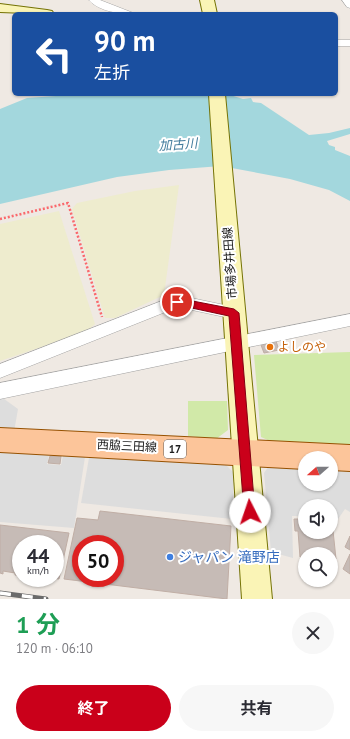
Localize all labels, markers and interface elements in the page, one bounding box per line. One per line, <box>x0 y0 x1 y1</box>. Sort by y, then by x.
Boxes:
text: 90 m <box>94 22 155 59</box>
icon: left <box>28 28 80 80</box>
text: 左折 <box>94 61 130 84</box>
water label: 加古川 <box>158 135 200 154</box>
street label: 市場多井田線 <box>220 227 239 299</box>
pin <box>160 285 194 319</box>
icon: arrive <box>166 291 188 313</box>
place label: よしのや <box>278 339 326 354</box>
marker: よしのや <box>265 342 275 352</box>
street label: 西脇三田線 <box>97 436 157 455</box>
road number: 17 <box>164 440 186 458</box>
north arrow <box>298 451 338 491</box>
map controls <box>298 451 338 587</box>
position arrow <box>229 491 271 533</box>
button: sound <box>298 499 338 539</box>
speed limit sign: 50 <box>72 535 124 587</box>
text: 44 <box>27 543 49 569</box>
button: search <box>298 547 338 587</box>
place label: ジャパン 滝野店 <box>178 548 280 566</box>
marker: ジャパン 滝野店 <box>165 552 175 562</box>
text: km/h <box>27 564 49 577</box>
text: 1 分 <box>16 609 60 640</box>
button: close <box>292 612 334 654</box>
text: 120 m · 06:10 <box>16 640 93 657</box>
button: 終了 <box>16 685 171 731</box>
button: 共有 <box>179 685 334 731</box>

